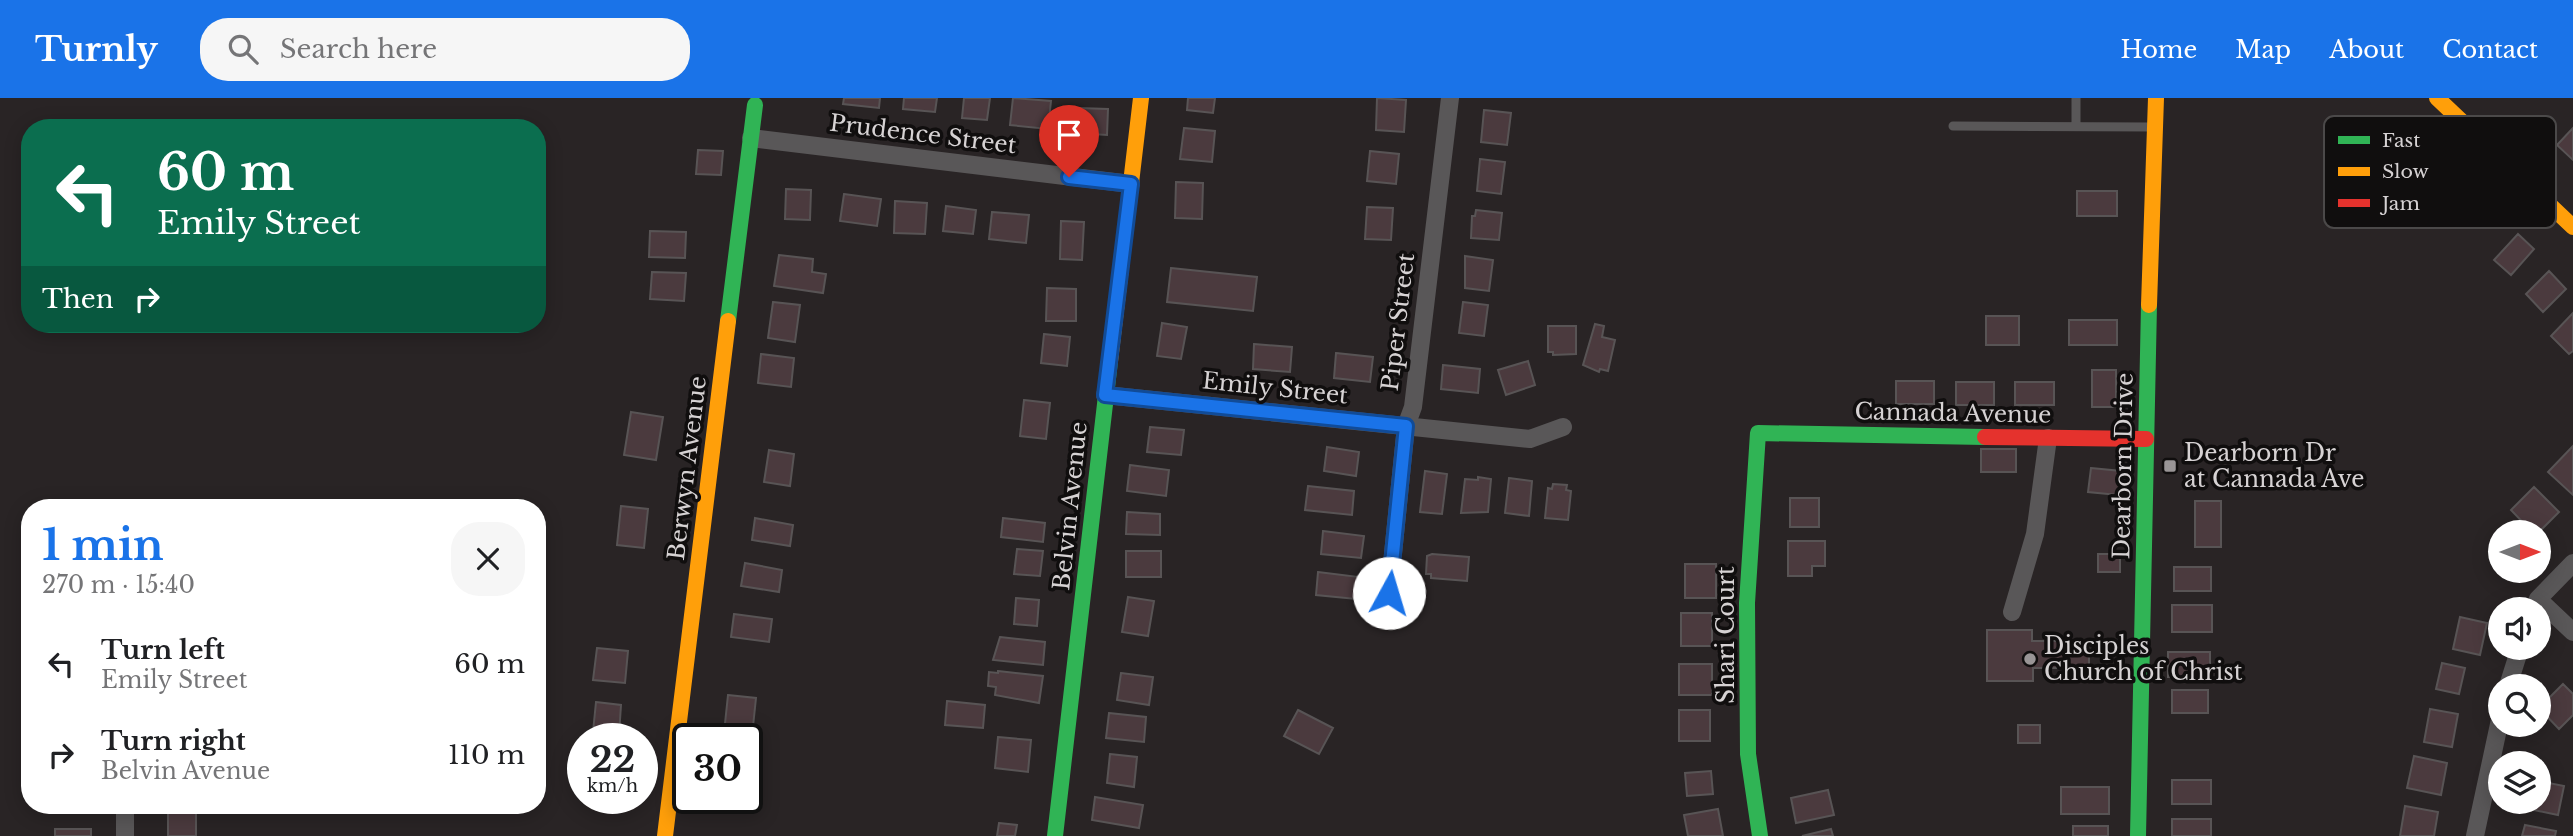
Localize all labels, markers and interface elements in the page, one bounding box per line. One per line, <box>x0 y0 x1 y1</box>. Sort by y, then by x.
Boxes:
search box <box>200 18 690 81</box>
text: Turnly <box>35 29 158 70</box>
icon: search <box>224 30 262 68</box>
text: Search here <box>280 33 437 65</box>
text: Home <box>2121 35 2197 64</box>
text: Map <box>2235 35 2291 64</box>
text: About <box>2329 35 2404 64</box>
text: Contact <box>2442 35 2538 64</box>
pin <box>1039 105 1099 177</box>
street label: Prudence Street <box>828 109 1018 159</box>
icon: arrive <box>1050 116 1088 154</box>
legend <box>2324 116 2556 228</box>
text: Fast <box>2382 129 2421 152</box>
text: 60 m <box>157 142 294 203</box>
icon: left <box>42 147 133 238</box>
text: Slow <box>2382 160 2429 183</box>
text: Jam <box>2379 192 2420 215</box>
text: Emily Street <box>157 203 361 243</box>
street label: Piper Street <box>1376 251 1420 392</box>
icon: right <box>128 280 166 318</box>
text: Then <box>42 283 114 315</box>
street label: Emily Street <box>1201 366 1350 410</box>
street label: Dearborn Drive <box>2107 373 2139 559</box>
street label: Berwyn Avenue <box>662 374 712 562</box>
street label: Cannada Avenue <box>1854 397 2052 429</box>
street label: Belvin Avenue <box>1047 420 1093 592</box>
place label: Dearborn Dr at Cannada Ave <box>2184 439 2365 493</box>
marker: Dearborn Dr at Cannada Ave <box>2162 458 2178 474</box>
text: 1 min <box>42 519 164 571</box>
north arrow <box>2488 520 2552 583</box>
map controls <box>2488 520 2551 814</box>
button: close <box>451 522 525 596</box>
position arrow <box>1352 556 1426 630</box>
street label: Shari Court <box>1712 566 1740 704</box>
text: 270 m · 15:40 <box>42 571 195 599</box>
button: sound <box>2488 597 2551 660</box>
place label: Disciples Church of Christ <box>2044 632 2243 686</box>
text: Turn left <box>101 634 225 666</box>
icon: left <box>42 645 80 683</box>
text: 60 m <box>454 648 525 680</box>
marker: Disciples Church of Christ <box>2022 651 2038 667</box>
text: Emily Street <box>101 666 247 694</box>
button: search <box>2488 674 2551 737</box>
speed limit sign: 30 <box>672 723 763 814</box>
text: Turn right <box>101 725 246 757</box>
icon: right <box>42 736 80 774</box>
text: 22 <box>590 738 635 781</box>
text: 110 m <box>448 739 525 771</box>
button: layers <box>2488 751 2551 814</box>
text: Belvin Avenue <box>101 757 270 785</box>
text: km/h <box>587 775 638 797</box>

